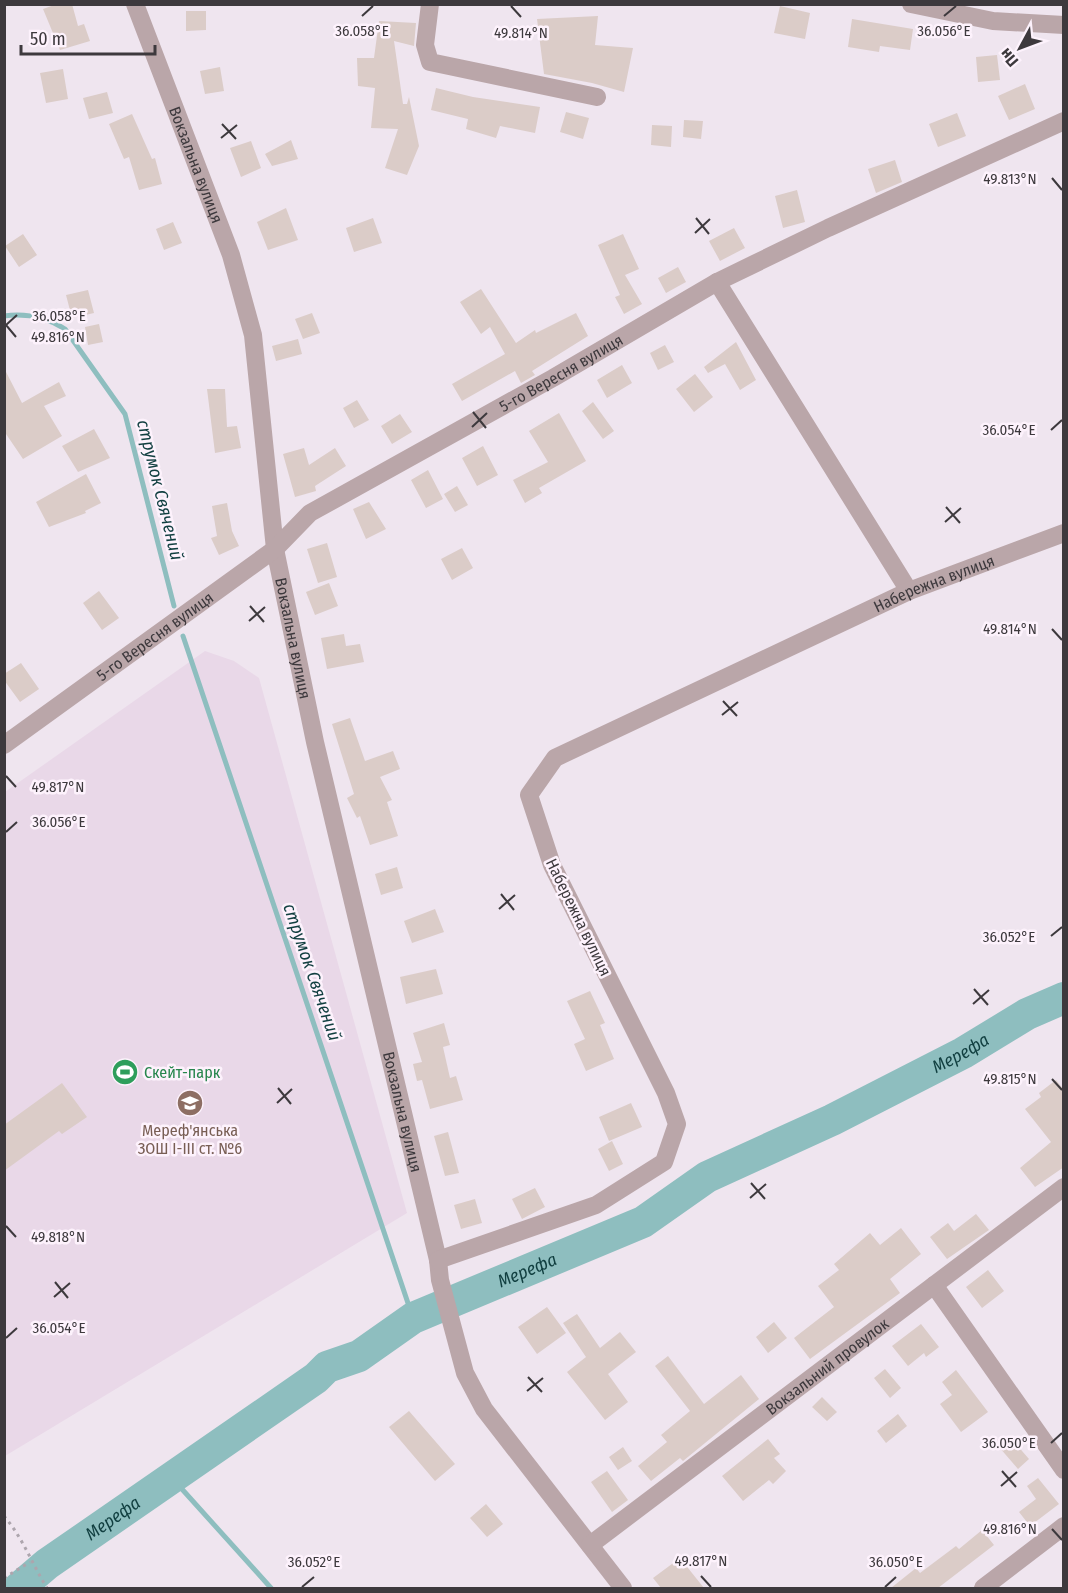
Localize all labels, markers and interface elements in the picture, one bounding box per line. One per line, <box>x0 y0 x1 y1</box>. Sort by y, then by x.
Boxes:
scale bar <box>21 18 154 56</box>
north arrow <box>990 18 1050 78</box>
text: 36.058°E <box>335 22 389 40</box>
text: 36.056°E <box>917 22 971 40</box>
text: 49.814°N <box>494 24 548 42</box>
text: 50 m <box>30 28 66 50</box>
text: Пн <box>996 44 1022 71</box>
street label: Вокзальна вулиця <box>165 104 227 226</box>
text: 49.813°N <box>983 170 1037 188</box>
text: 36.058°E <box>32 307 86 325</box>
text: 49.816°N <box>31 328 85 346</box>
street label: 5-го Вересня вулиця <box>496 330 626 416</box>
water label: струмок Свячений <box>132 418 188 562</box>
text: 36.054°E <box>982 421 1036 439</box>
street label: Набережна вулиця <box>871 551 997 616</box>
street label: Вокзальна вулиця <box>271 576 315 701</box>
street label: 5-го Вересня вулиця <box>93 588 217 685</box>
text: 49.814°N <box>983 620 1037 638</box>
text: 49.817°N <box>32 778 84 796</box>
text: 36.056°E <box>32 813 86 831</box>
street label: Набережна вулиця <box>542 855 615 979</box>
water label: струмок Свячений <box>278 900 346 1044</box>
text: 36.052°E <box>983 928 1035 946</box>
water label: Мерефа <box>928 1029 993 1078</box>
street label: Вокзальна вулиця <box>379 1050 426 1174</box>
sports icon: Скейт-парк <box>110 1057 140 1087</box>
place label: Скейт-парк <box>144 1063 221 1082</box>
text: 49.815°N <box>983 1070 1037 1088</box>
school or university icon: Мереф'янська ЗОШ І-ІІІ ст. №6 <box>175 1088 205 1118</box>
place label: Мереф'янська ЗОШ І-ІІІ ст. №6 <box>138 1121 242 1158</box>
text: 49.818°N <box>31 1228 85 1246</box>
water label: Мерефа <box>494 1248 560 1292</box>
street label: Вокзальний провулок <box>762 1314 893 1419</box>
text: 36.054°E <box>32 1319 86 1337</box>
text: 36.050°E <box>982 1434 1036 1452</box>
water label: Мерефа <box>81 1492 145 1545</box>
text: 49.816°N <box>983 1520 1037 1538</box>
text: 49.817°N <box>675 1552 727 1570</box>
text: 36.052°E <box>288 1553 340 1571</box>
text: 36.050°E <box>869 1553 923 1571</box>

